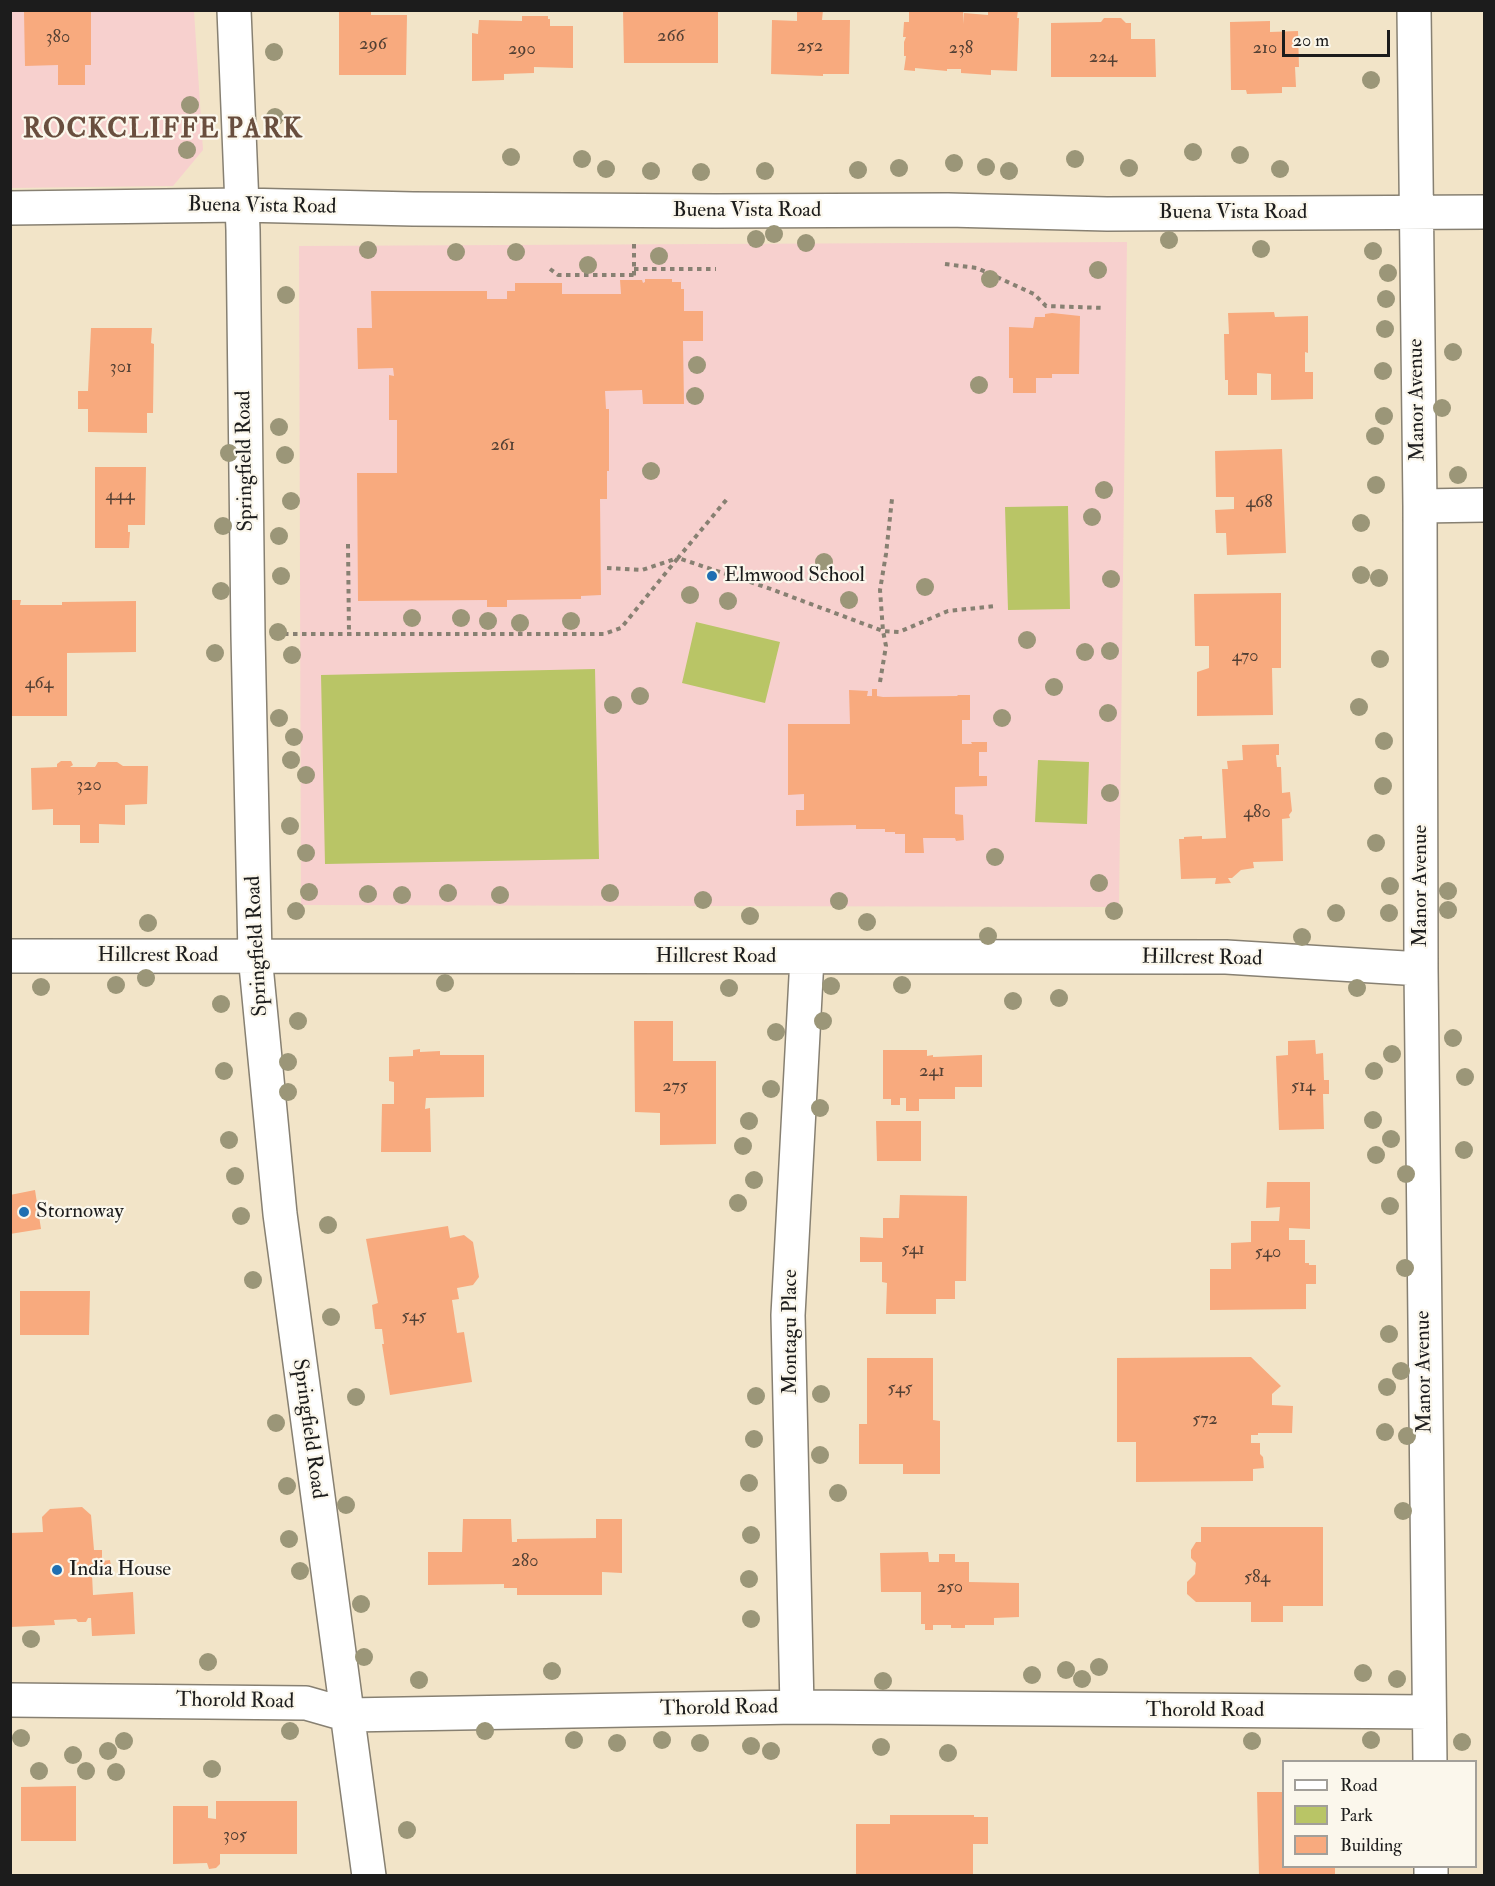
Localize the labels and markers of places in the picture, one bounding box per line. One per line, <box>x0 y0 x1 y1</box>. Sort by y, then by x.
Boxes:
place label: Elmwood School <box>724 563 865 589</box>
marker: Elmwood School <box>705 569 719 583</box>
place label: Stornoway <box>36 1199 124 1225</box>
marker: Stornoway <box>17 1205 31 1219</box>
place label: India House <box>69 1557 171 1583</box>
marker: India House <box>50 1563 64 1577</box>

